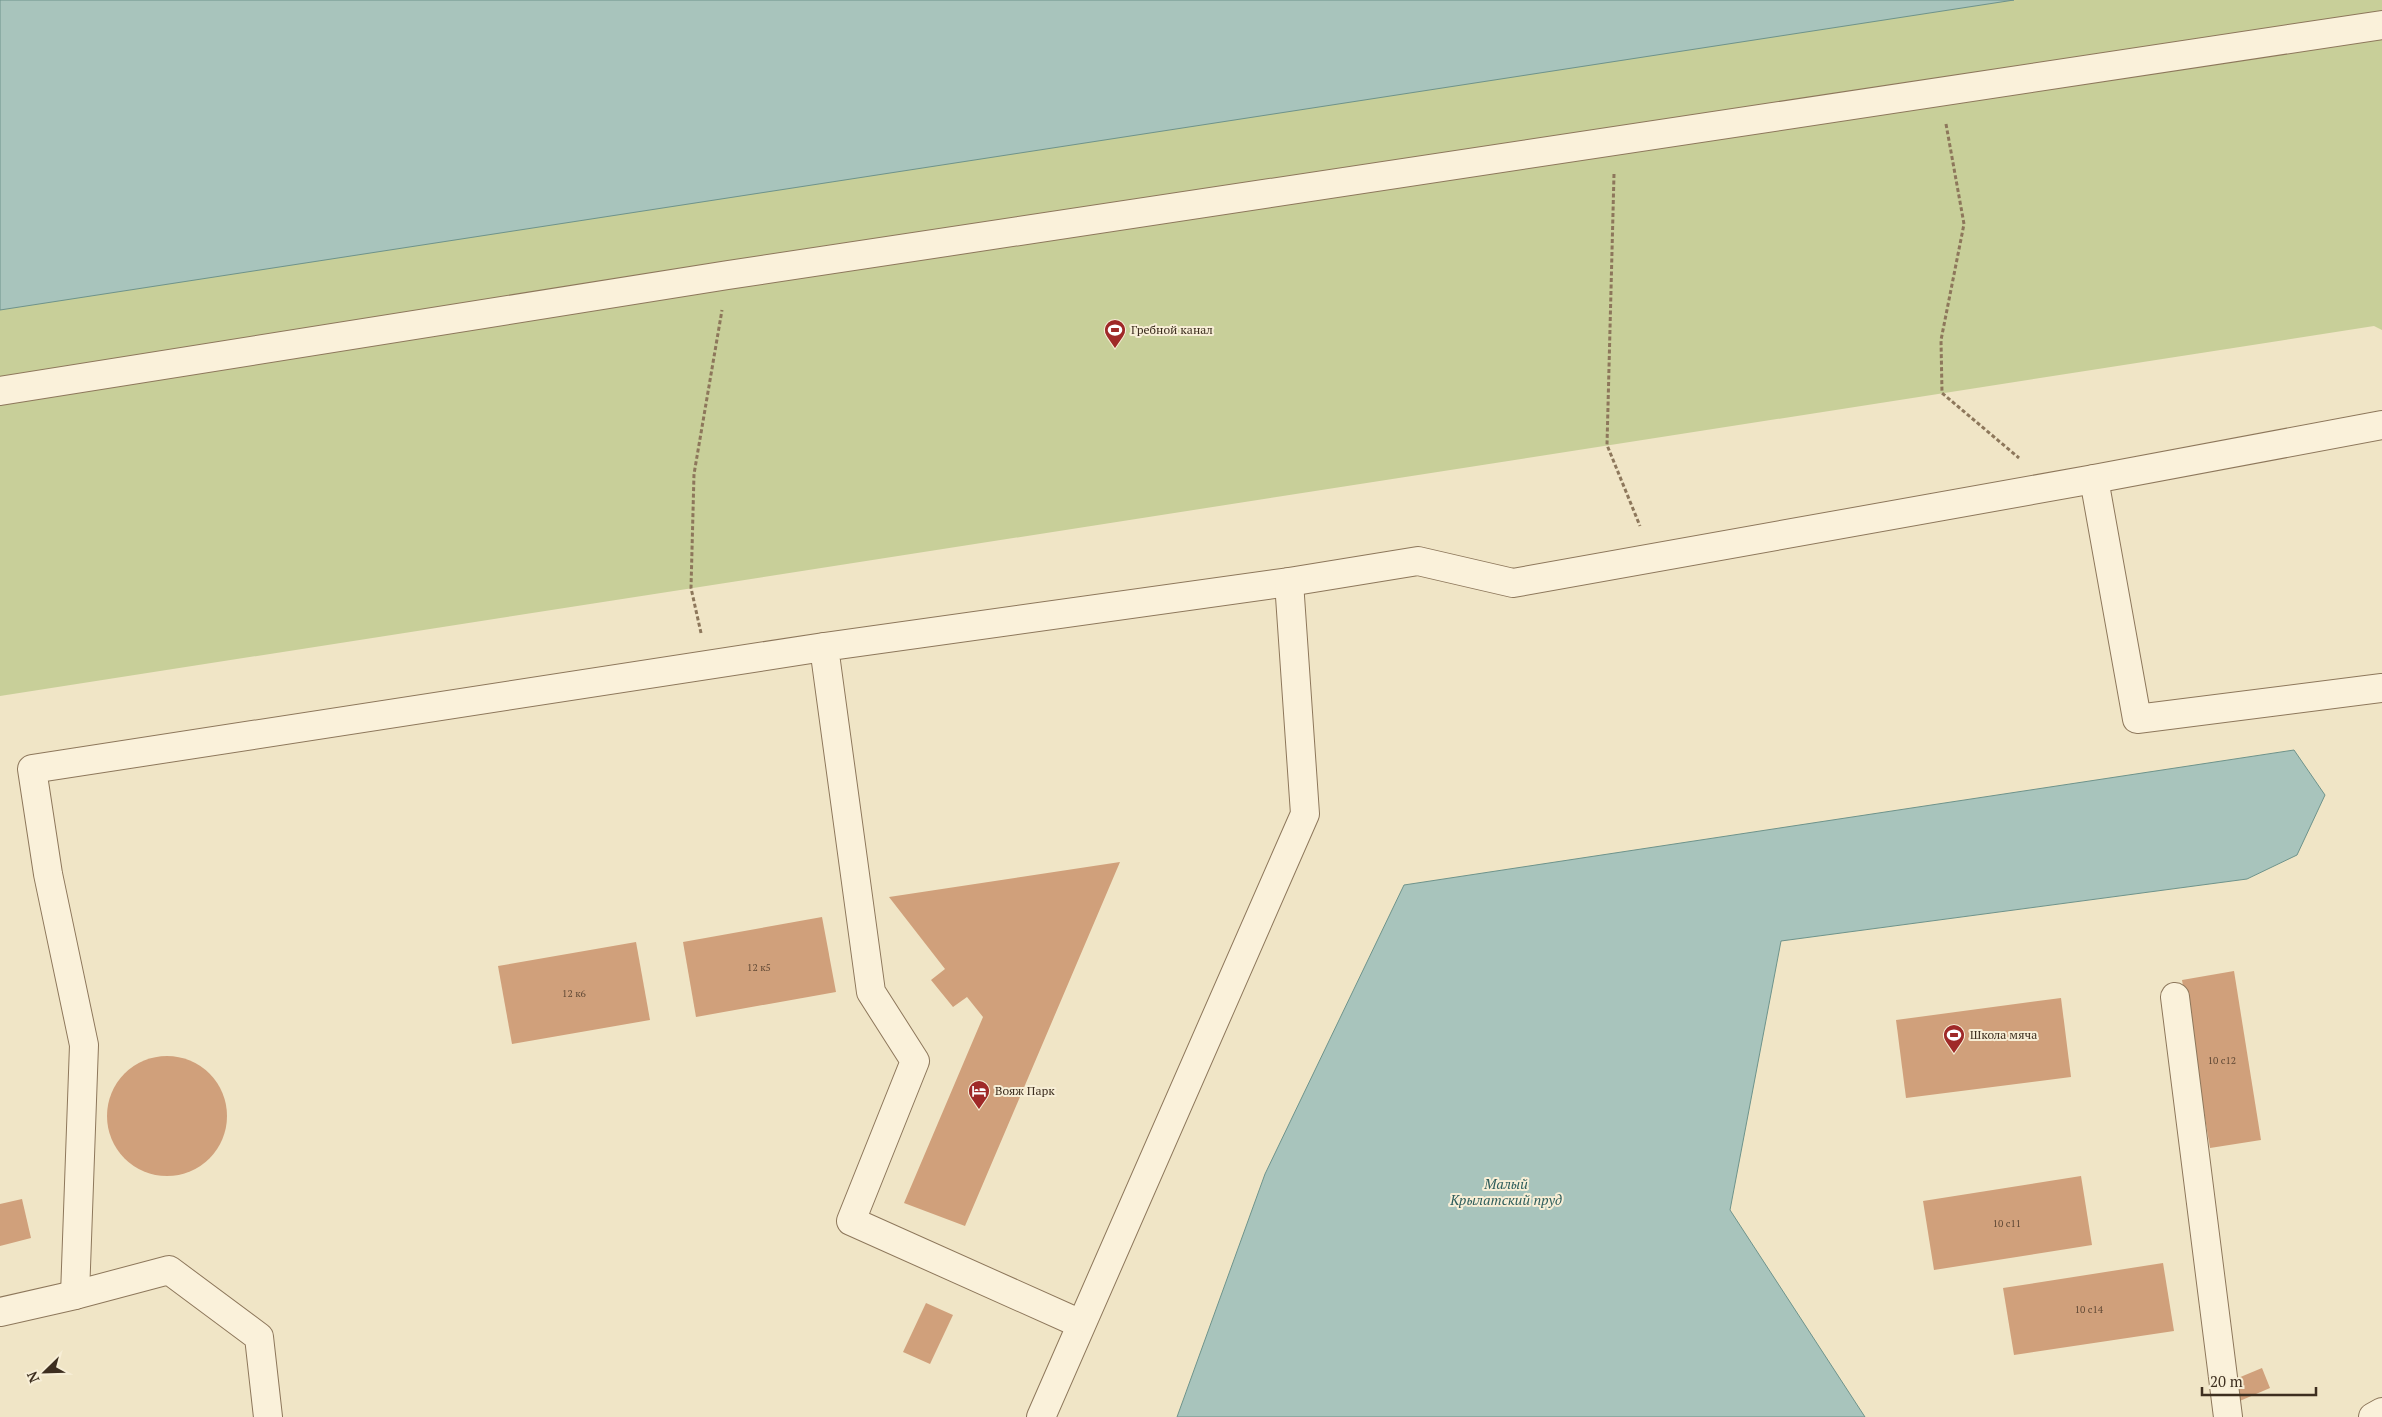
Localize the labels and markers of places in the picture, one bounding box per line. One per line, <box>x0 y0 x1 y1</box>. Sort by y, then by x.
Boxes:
sports icon: Гребной канал <box>1103 318 1127 349</box>
place label: Гребной канал <box>1131 322 1213 337</box>
sports icon: Школа мяча <box>1942 1023 1966 1054</box>
place label: Школа мяча <box>1970 1027 2037 1042</box>
hotel icon: Вояж Парк <box>967 1079 991 1110</box>
place label: Вояж Парк <box>995 1083 1055 1098</box>

